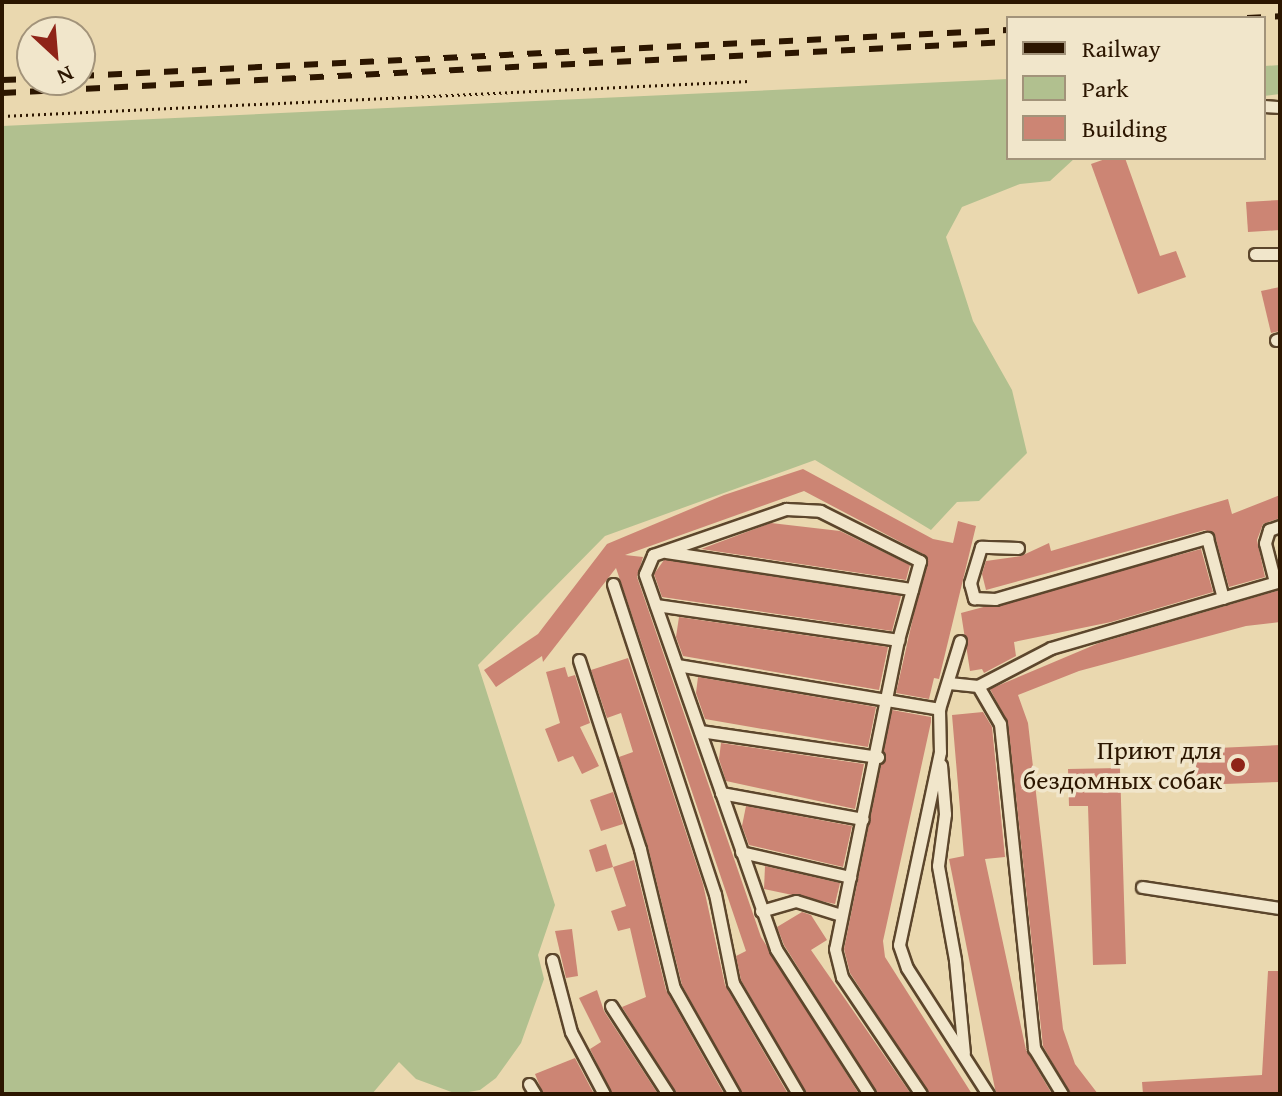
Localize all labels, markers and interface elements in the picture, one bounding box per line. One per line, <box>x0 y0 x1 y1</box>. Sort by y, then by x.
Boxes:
north arrow <box>16 16 96 96</box>
legend <box>1006 16 1266 160</box>
text: Railway <box>1082 31 1161 66</box>
text: N <box>52 58 79 93</box>
text: Park <box>1082 71 1128 106</box>
text: Building <box>1082 111 1167 146</box>
place label: Приют для бездомных собак <box>1023 734 1222 796</box>
marker: Приют для бездомных собак <box>1229 756 1247 774</box>

